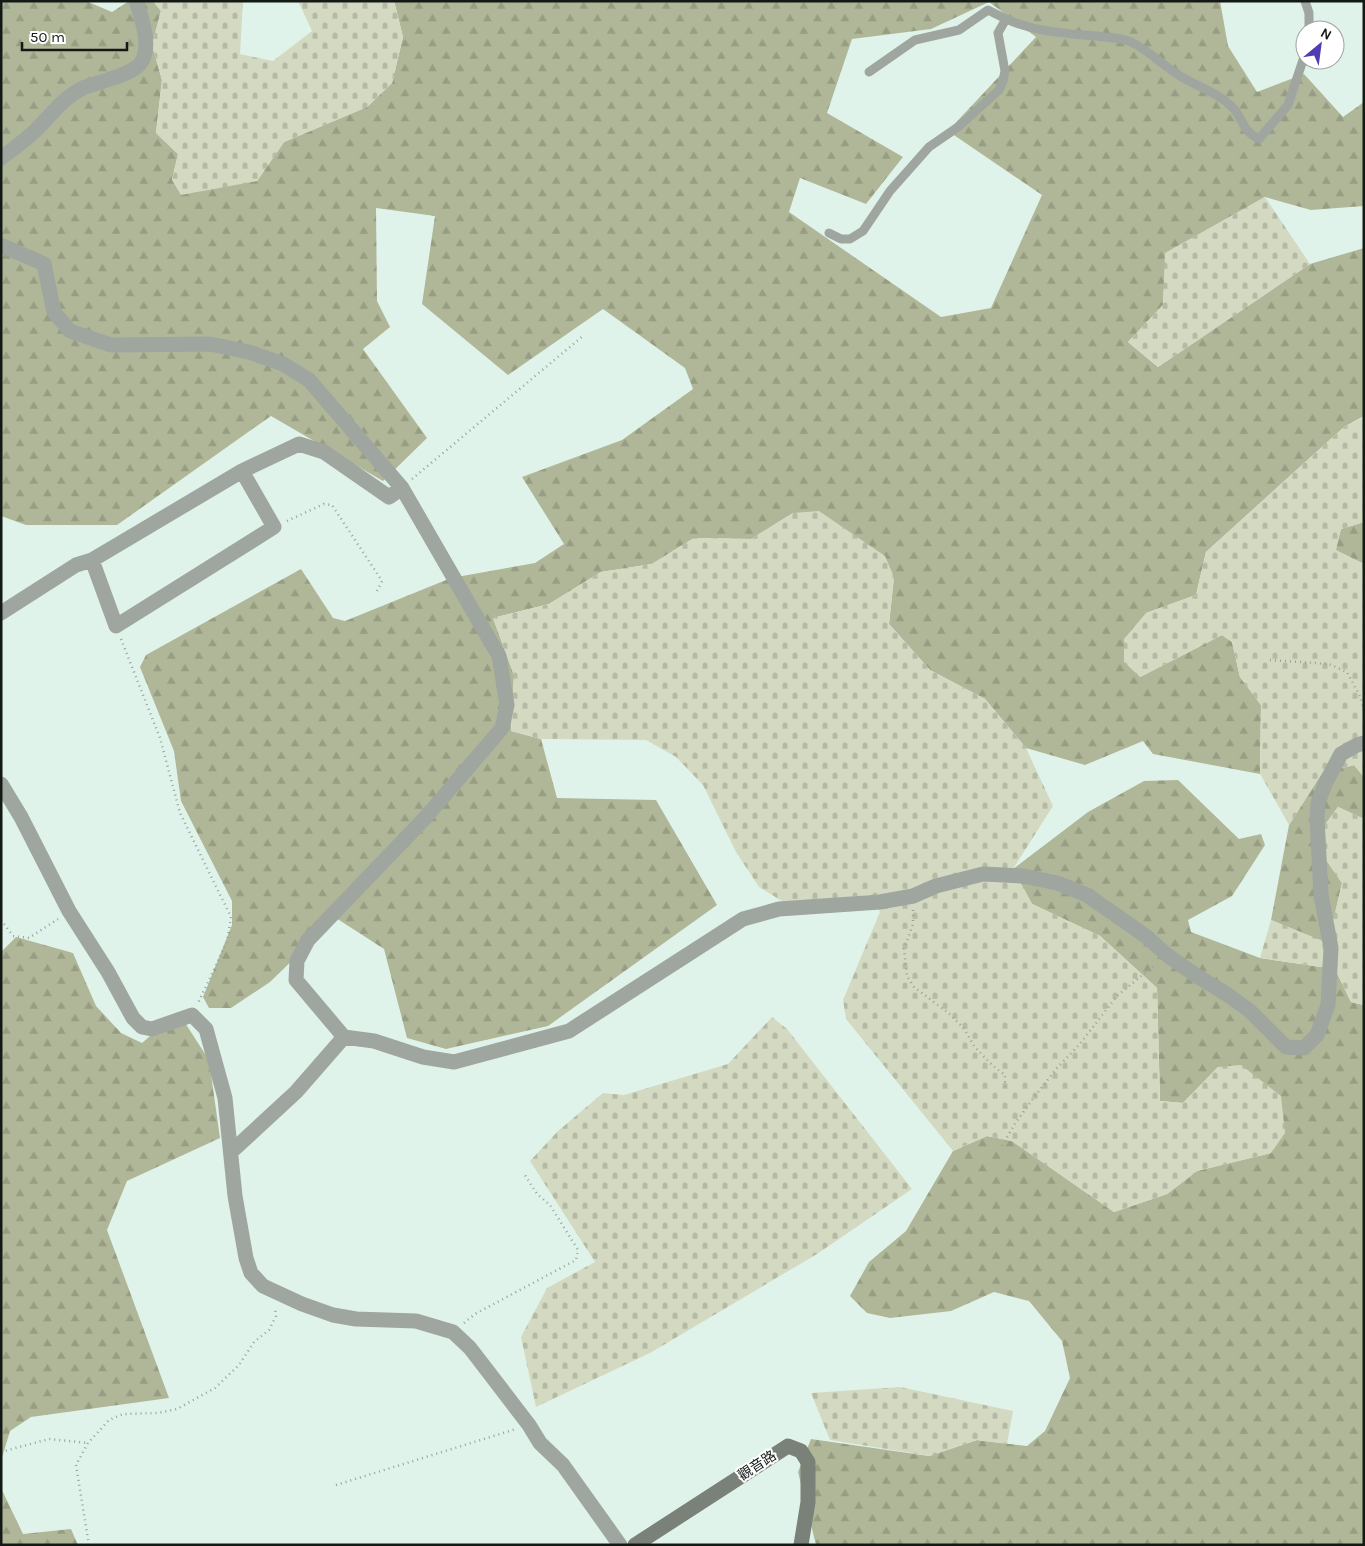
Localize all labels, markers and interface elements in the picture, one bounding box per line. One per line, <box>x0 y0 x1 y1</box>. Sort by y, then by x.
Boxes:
scale bar <box>22 20 128 52</box>
north arrow <box>1295 20 1345 70</box>
text: N <box>1318 24 1335 44</box>
text: 50 m <box>30 28 65 46</box>
street label: 觀音路 <box>735 1447 780 1484</box>

